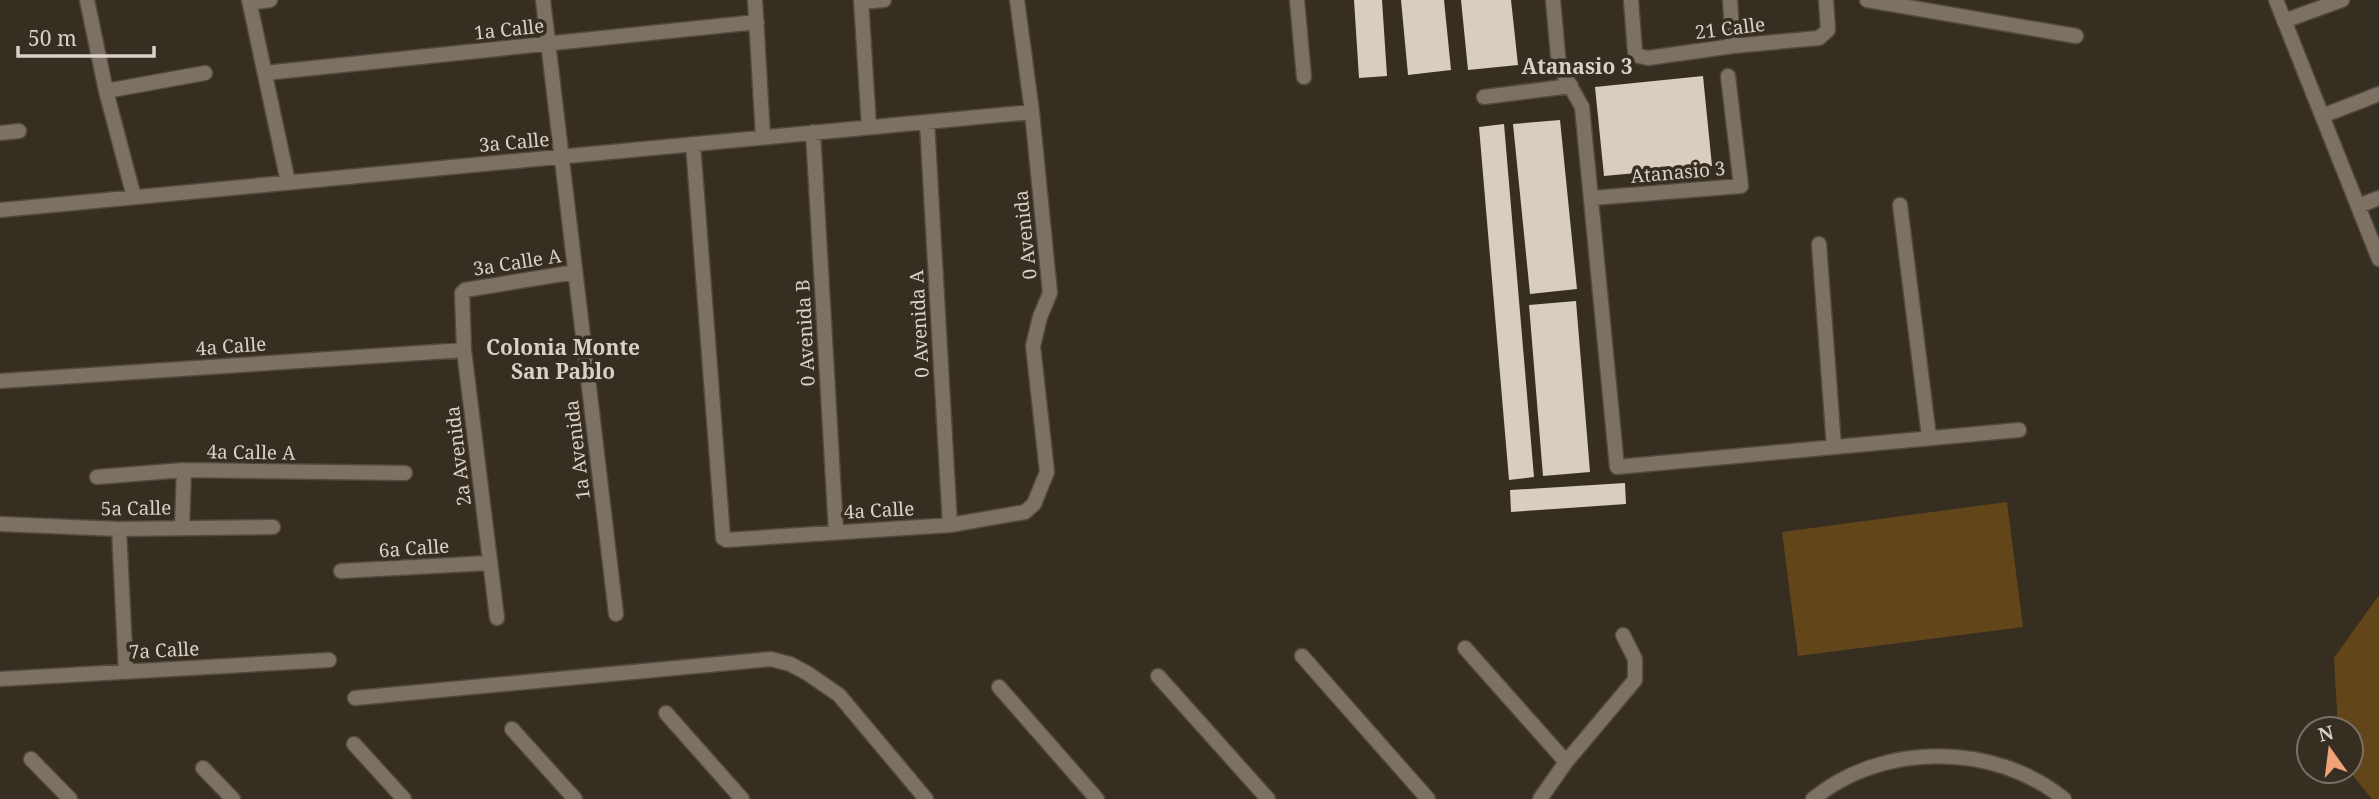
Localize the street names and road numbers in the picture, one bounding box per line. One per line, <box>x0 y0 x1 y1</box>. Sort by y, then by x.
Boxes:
street label: 21 Calle <box>1693 11 1767 45</box>
street label: 1a Calle <box>473 12 545 46</box>
street label: 3a Calle <box>478 126 550 158</box>
street label: Atanasio 3 <box>1630 155 1726 189</box>
street label: 0 Avenida <box>1007 189 1043 281</box>
street label: 3a Calle A <box>471 242 564 282</box>
street label: 0 Avenida A <box>903 269 935 379</box>
street label: 0 Avenida B <box>789 279 821 387</box>
street label: 4a Calle <box>195 331 267 361</box>
street label: 1a Avenida <box>558 399 596 501</box>
street label: 2a Avenida <box>439 405 477 507</box>
street label: 4a Calle A <box>206 438 296 466</box>
street label: 5a Calle <box>100 494 172 522</box>
street label: 4a Calle <box>843 495 915 525</box>
street label: 6a Calle <box>378 533 450 563</box>
street label: 7a Calle <box>128 635 200 665</box>

